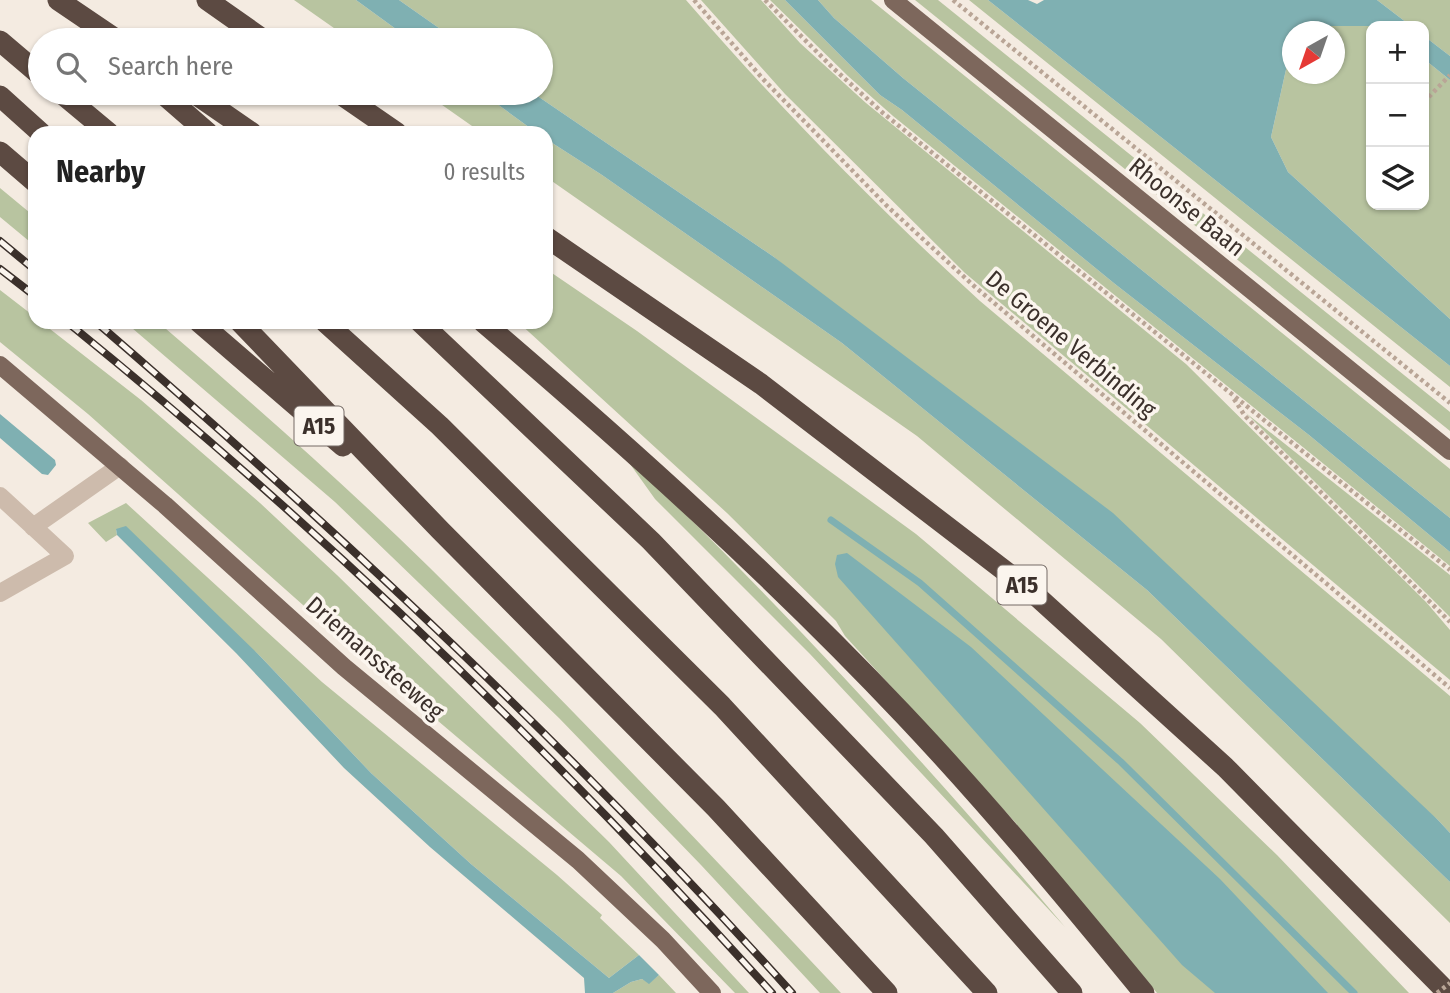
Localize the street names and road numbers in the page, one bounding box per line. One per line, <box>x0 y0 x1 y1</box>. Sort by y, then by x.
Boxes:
street label: Rhoonse Baan <box>1124 152 1250 262</box>
street label: De Groene Verbinding <box>980 265 1162 424</box>
road number: A15 <box>294 406 344 446</box>
road number: A15 <box>998 566 1046 604</box>
street label: Driemanssteeweg <box>300 591 450 726</box>

